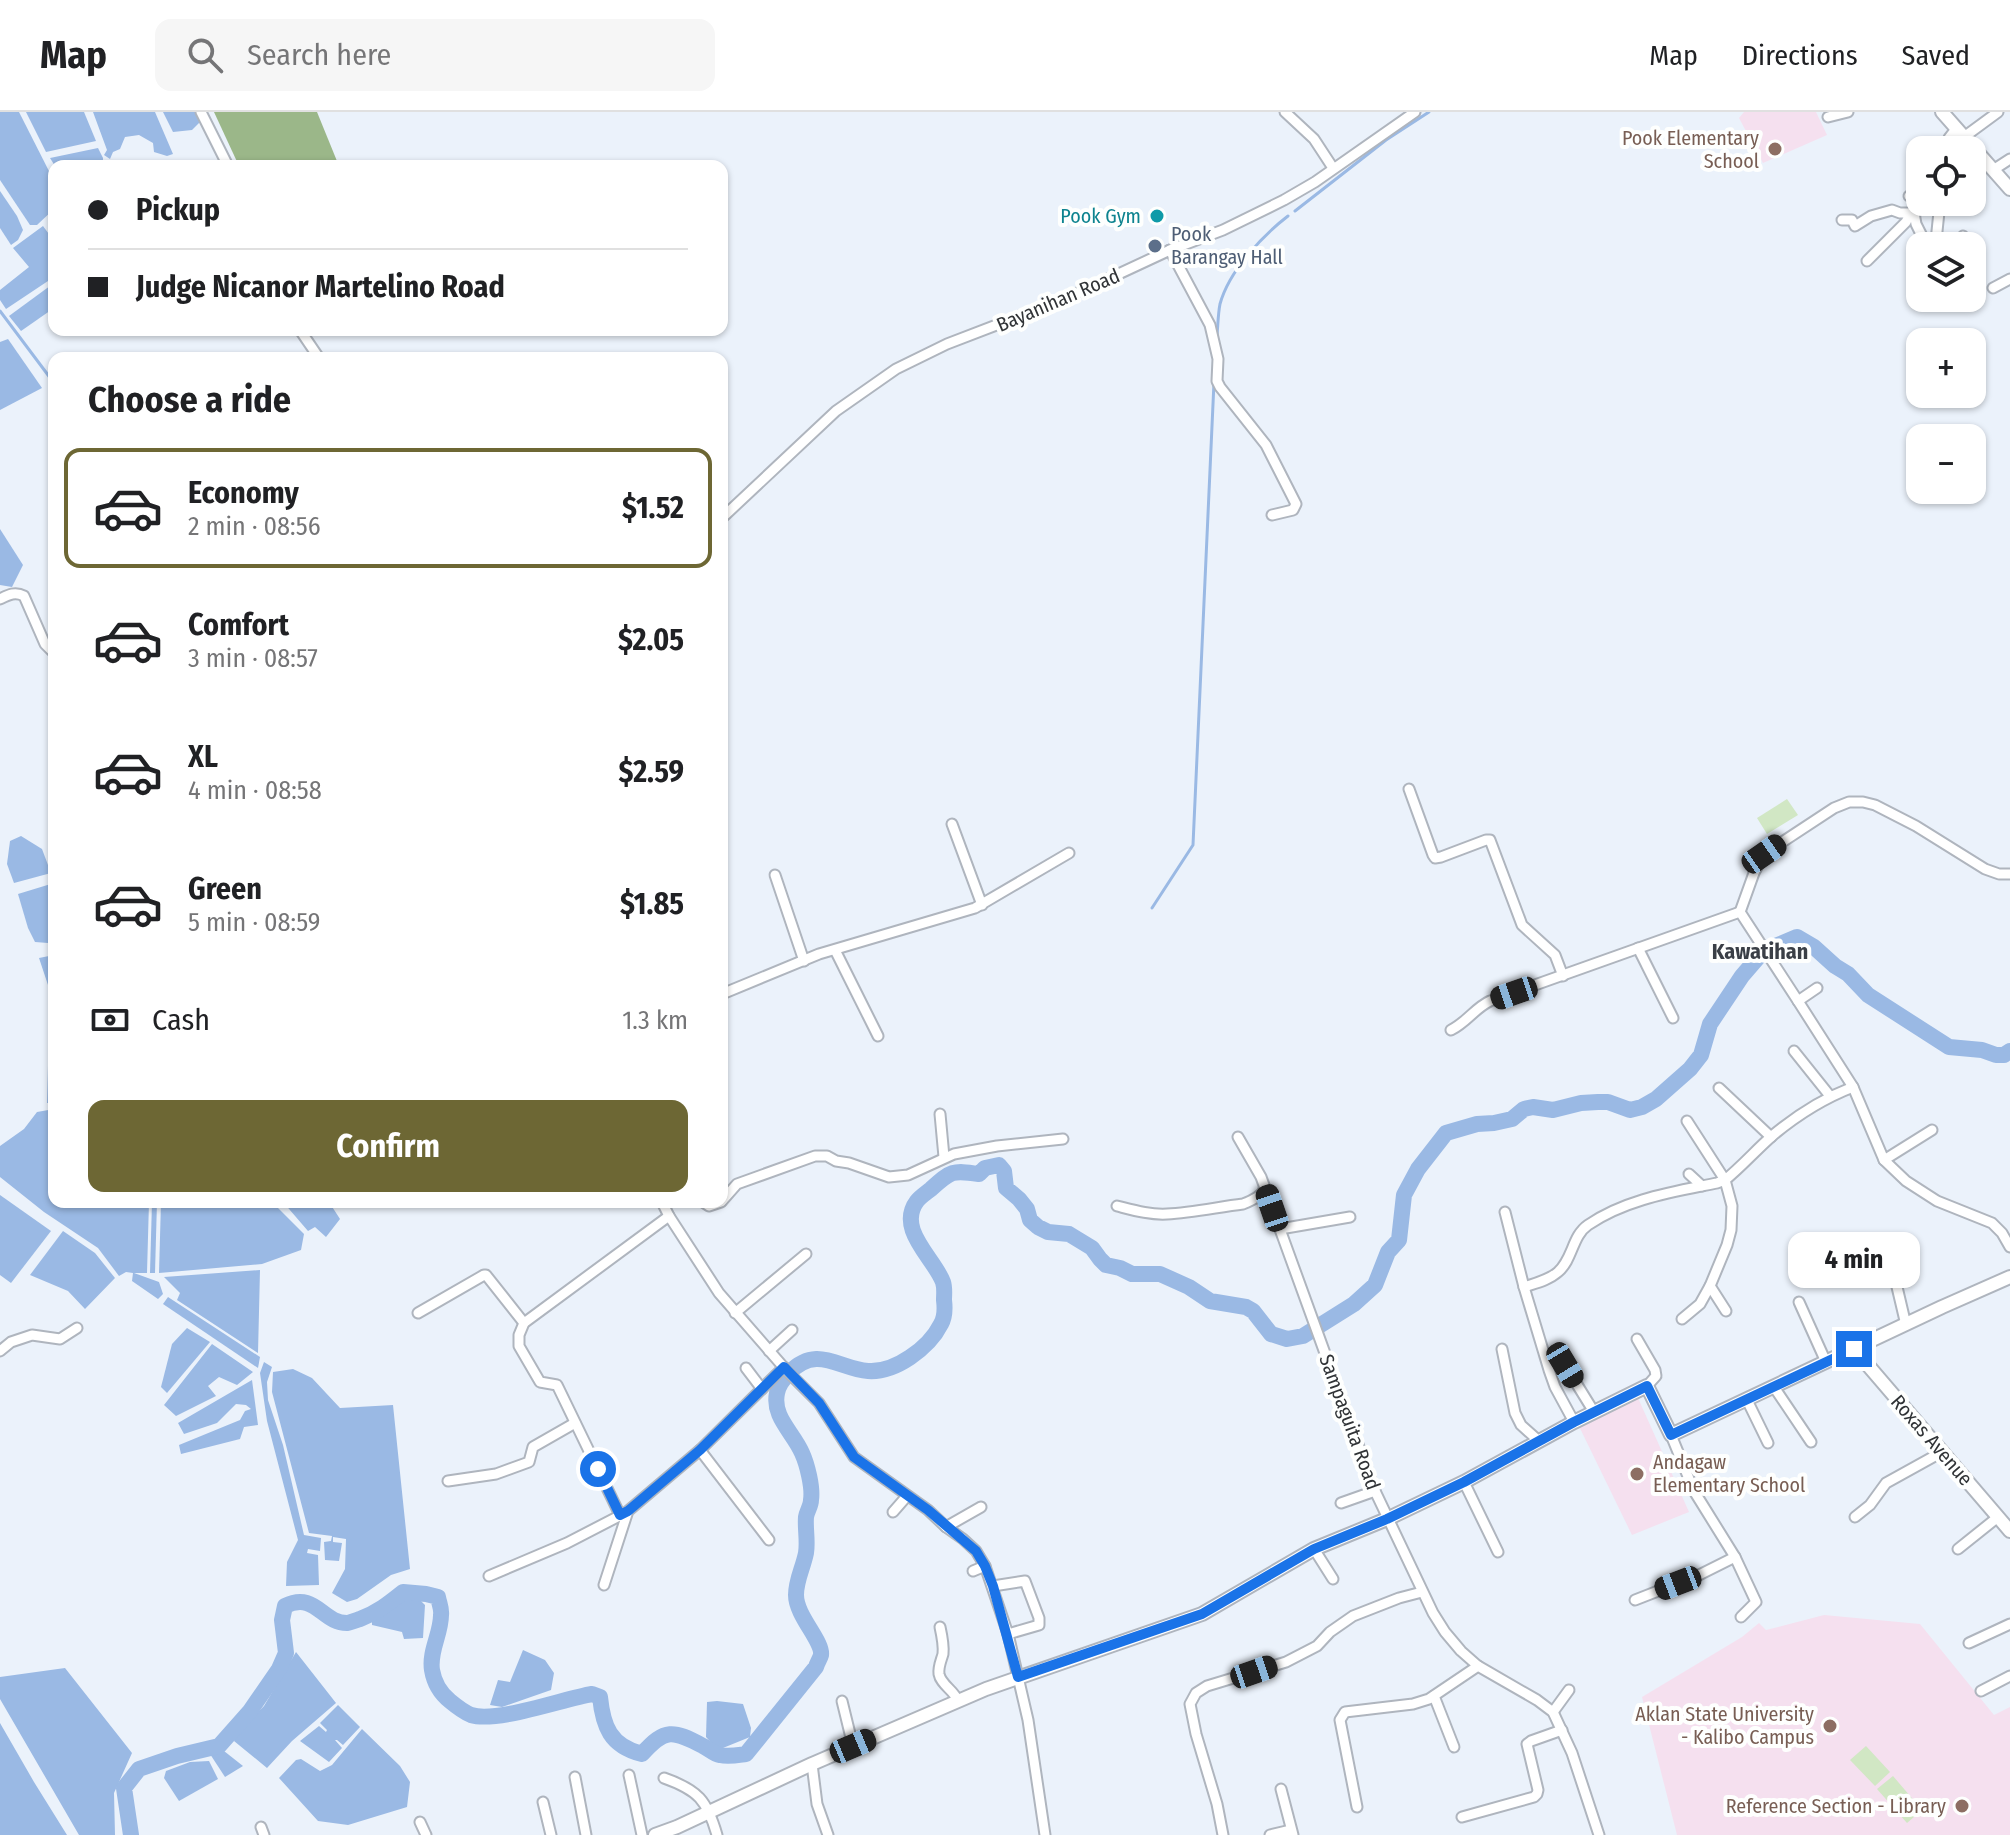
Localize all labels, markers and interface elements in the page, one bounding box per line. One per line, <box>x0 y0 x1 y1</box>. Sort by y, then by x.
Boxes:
search box <box>155 19 715 91</box>
text: Map <box>40 32 107 78</box>
icon: search <box>183 33 227 77</box>
text: Search here <box>247 37 391 73</box>
text: Map <box>1649 39 1698 72</box>
text: Directions <box>1742 39 1858 72</box>
text: Saved <box>1902 39 1970 72</box>
place label: Pook Elementary School <box>1622 126 1759 173</box>
map controls <box>1906 136 1986 504</box>
button: locate <box>1906 136 1986 216</box>
marker: Pook Elementary School <box>1766 140 1784 158</box>
text: Pickup <box>136 192 220 228</box>
place label: Pook Gym <box>1060 204 1141 228</box>
marker: Pook Gym <box>1148 207 1166 225</box>
place label: Pook Barangay Hall <box>1171 222 1283 269</box>
button: layers <box>1906 232 1986 312</box>
marker: Pook Barangay Hall <box>1146 237 1164 255</box>
street label: Bayanihan Road <box>993 263 1123 337</box>
text: Judge Nicanor Martelino Road <box>136 269 505 305</box>
button: + <box>1906 328 1986 408</box>
text: Choose a ride <box>88 378 291 422</box>
button: − <box>1906 424 1986 504</box>
icon: car <box>92 472 164 544</box>
text: Economy <box>188 475 299 511</box>
text: $1.52 <box>622 490 684 526</box>
text: 2 min · 08:56 <box>188 511 321 542</box>
icon: car <box>92 604 164 676</box>
text: Comfort <box>188 607 289 643</box>
text: $2.05 <box>618 622 684 658</box>
text: 3 min · 08:57 <box>188 643 318 674</box>
icon: car <box>92 736 164 808</box>
text: XL <box>188 739 218 775</box>
text: $2.59 <box>619 754 684 790</box>
text: 4 min · 08:58 <box>188 775 322 806</box>
car <box>1737 830 1791 878</box>
icon: car <box>92 868 164 940</box>
text: Green <box>188 871 262 907</box>
text: $1.85 <box>620 886 684 922</box>
text: 5 min · 08:59 <box>188 907 320 938</box>
district label: Kawatihan <box>1712 938 1808 965</box>
car <box>1487 974 1541 1012</box>
icon: cash <box>88 998 132 1042</box>
text: Cash <box>152 1002 210 1038</box>
text: 1.3 km <box>622 1005 688 1036</box>
button: Confirm <box>88 1100 688 1192</box>
car <box>1253 1181 1291 1235</box>
callout: 4 min <box>1788 1233 1920 1289</box>
text: 4 min <box>1825 1244 1883 1275</box>
route end <box>1836 1331 1872 1367</box>
car <box>1542 1338 1588 1392</box>
street label: Sampaguita Road <box>1314 1351 1386 1493</box>
street label: Roxas Avenue <box>1886 1390 1978 1490</box>
place label: Andagaw Elementary School <box>1653 1450 1805 1497</box>
route start <box>580 1451 616 1487</box>
marker: Andagaw Elementary School <box>1628 1465 1646 1483</box>
car <box>1651 1563 1705 1603</box>
car <box>1227 1653 1281 1691</box>
place label: Aklan State University - Kalibo Campus <box>1635 1702 1814 1749</box>
marker: Aklan State University - Kalibo Campus <box>1821 1717 1839 1735</box>
car <box>826 1726 880 1766</box>
place label: Reference Section - Library <box>1726 1794 1946 1818</box>
marker: Reference Section - Library <box>1953 1797 1971 1815</box>

